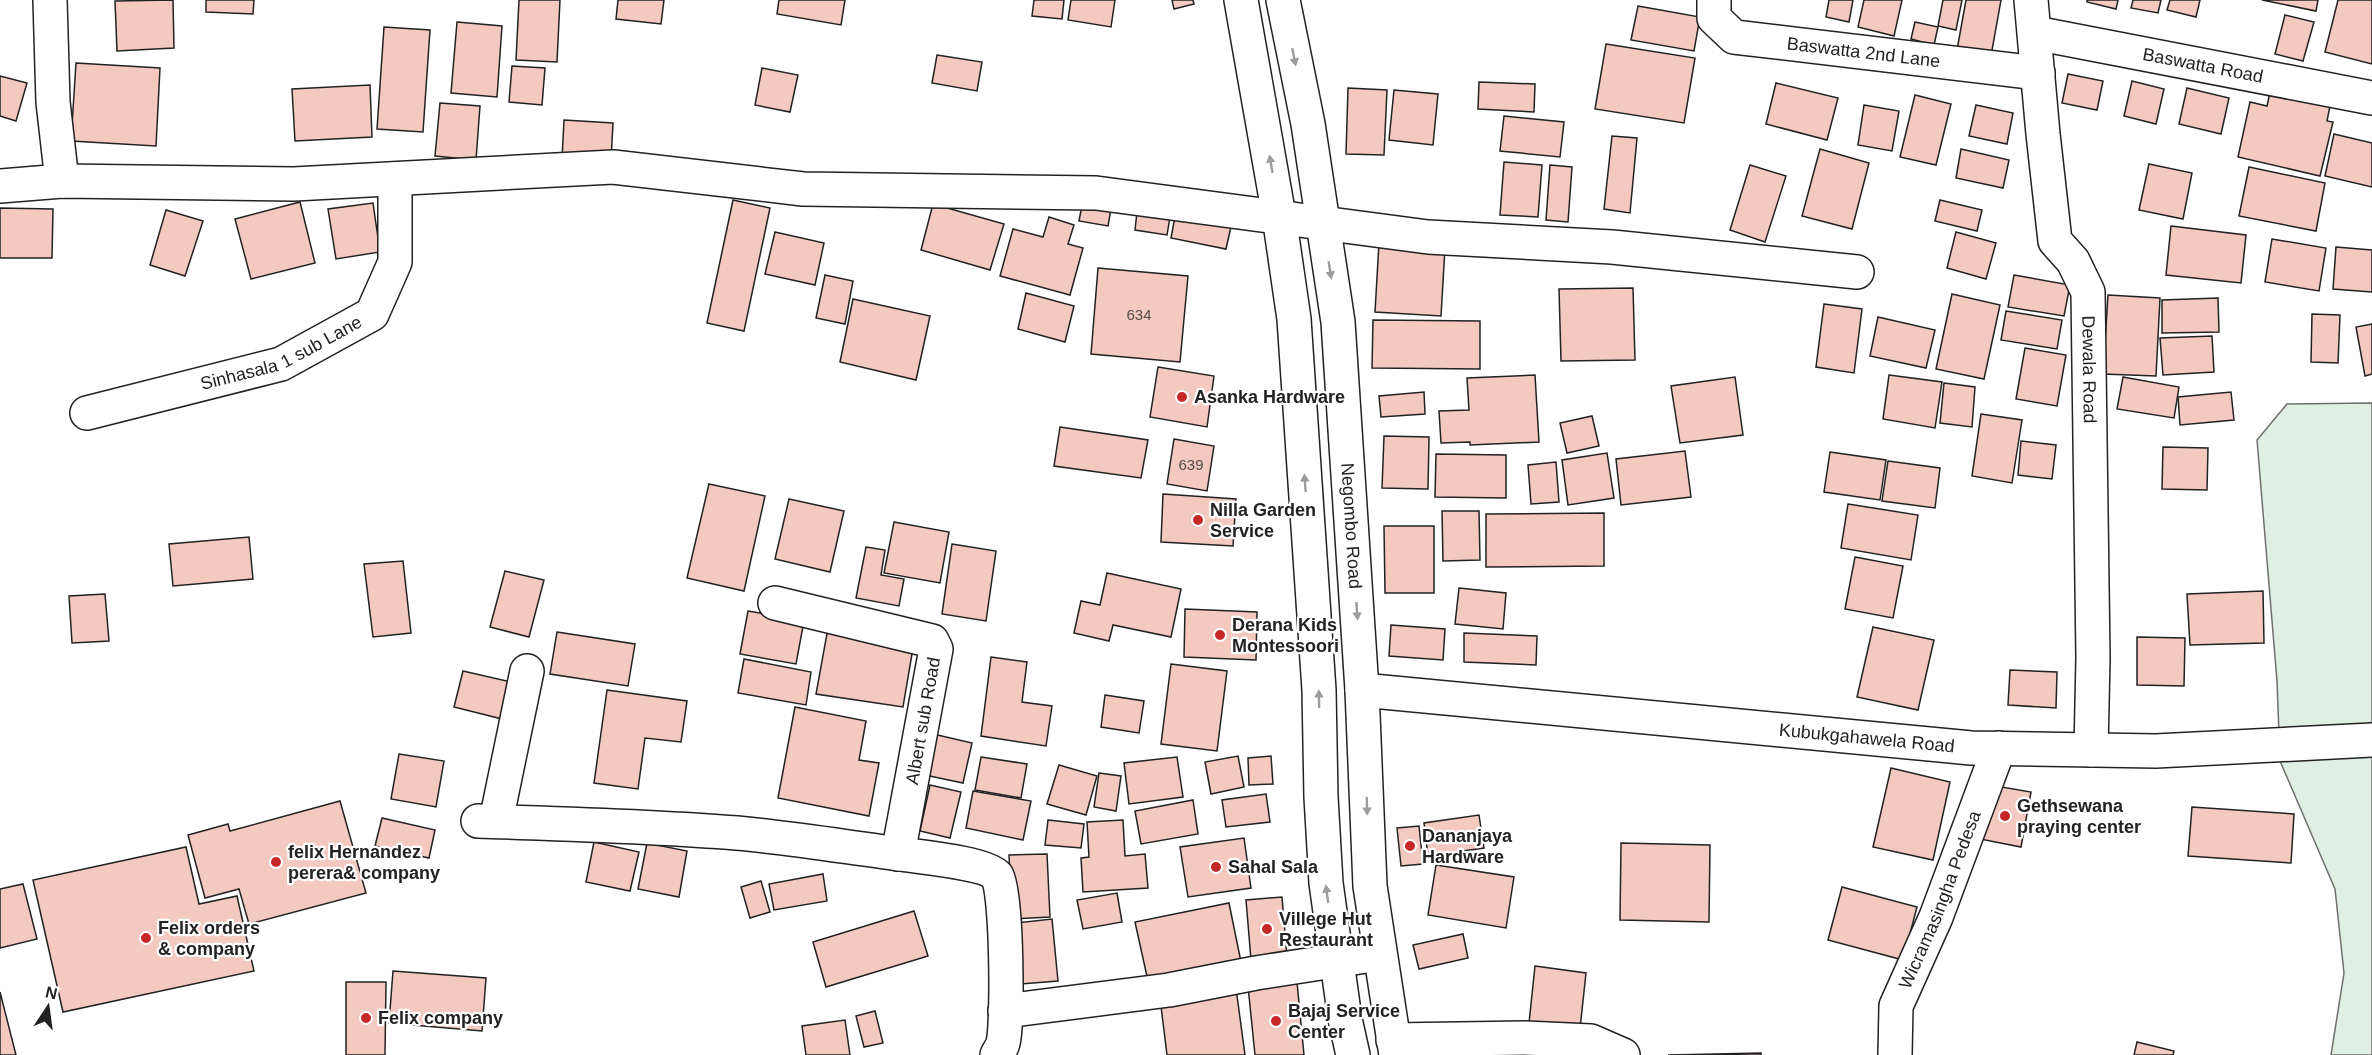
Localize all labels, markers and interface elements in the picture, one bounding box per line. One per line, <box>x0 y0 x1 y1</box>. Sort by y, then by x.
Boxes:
street label: Baswatta 2nd Lane <box>1786 33 1941 71</box>
street label: Baswatta Road <box>2141 44 2265 87</box>
one-way arrow <box>1290 48 1300 67</box>
one-way arrow <box>1266 155 1275 174</box>
one-way arrow <box>1326 261 1335 280</box>
house number: 634 <box>1126 306 1152 323</box>
street label: Sinhasala 1 sub Lane <box>198 312 365 394</box>
street label: Dewala Road <box>2078 315 2100 424</box>
place label: Asanka Hardware <box>1194 387 1345 407</box>
marker: Asanka Hardware <box>1175 390 1189 404</box>
house number: 639 <box>1178 456 1204 473</box>
street label: Negombo Road <box>1337 462 1365 589</box>
one-way arrow <box>1301 474 1310 493</box>
place label: Nilla Garden Service <box>1210 500 1316 541</box>
marker: Nilla Garden Service <box>1191 513 1205 527</box>
one-way arrow <box>1352 602 1362 621</box>
place label: Derana Kids Montessoori <box>1232 615 1339 656</box>
marker: Derana Kids Montessoori <box>1213 628 1227 642</box>
street label: Albert sub Road <box>902 656 944 786</box>
one-way arrow <box>1314 689 1324 708</box>
street label: Kubukgahawela Road <box>1778 720 1955 756</box>
one-way arrow <box>1362 796 1371 815</box>
place label: Gethsewana praying center <box>2017 796 2141 837</box>
street label: Wicramasingha Pedesa <box>1895 807 1985 992</box>
marker: Gethsewana praying center <box>1998 809 2012 823</box>
place label: Dananjaya Hardware <box>1422 826 1513 867</box>
marker: Dananjaya Hardware <box>1403 839 1417 853</box>
place label: felix Hernandez perera& company <box>288 842 440 883</box>
marker: felix Hernandez perera& company <box>269 855 283 869</box>
place label: Sahal Sala <box>1228 857 1319 877</box>
marker: Sahal Sala <box>1209 860 1223 874</box>
one-way arrow <box>1322 884 1332 903</box>
place label: Villege Hut Restaurant <box>1279 909 1373 950</box>
place label: Felix orders & company <box>158 918 260 959</box>
marker: Villege Hut Restaurant <box>1260 922 1274 936</box>
marker: Felix orders & company <box>139 931 153 945</box>
north arrow <box>18 977 78 1037</box>
text: N <box>44 983 59 1002</box>
place label: Bajaj Service Center <box>1288 1001 1400 1042</box>
place label: Felix company <box>378 1008 503 1028</box>
marker: Felix company <box>359 1011 373 1025</box>
marker: Bajaj Service Center <box>1269 1014 1283 1028</box>

